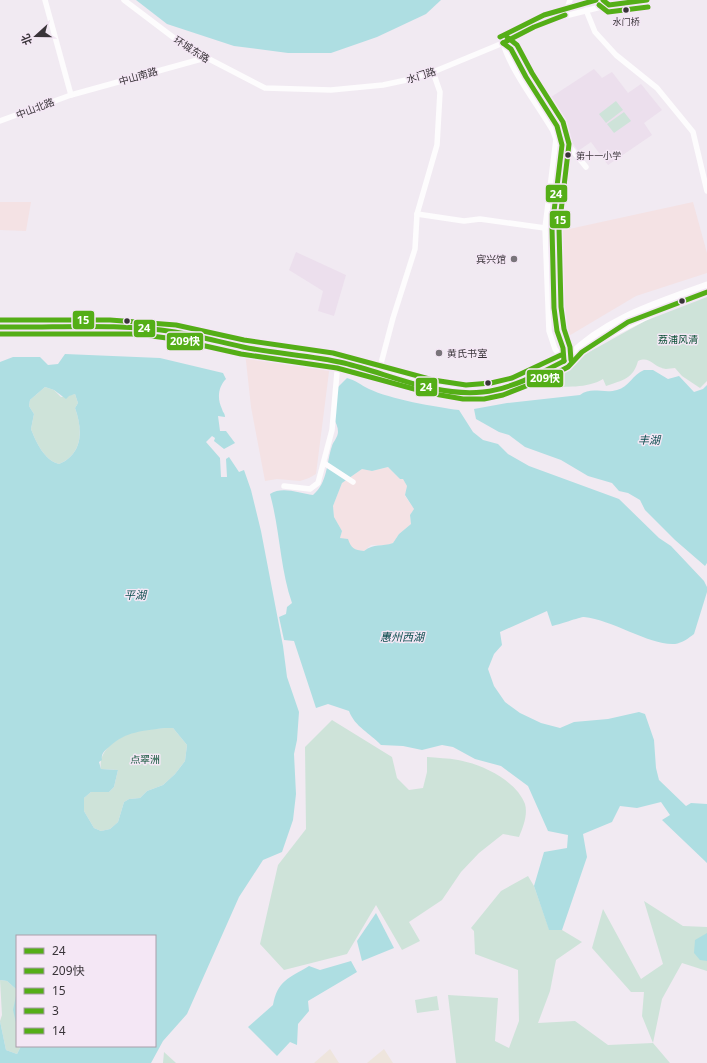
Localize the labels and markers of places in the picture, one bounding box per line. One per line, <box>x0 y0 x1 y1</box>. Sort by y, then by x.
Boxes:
marker: 水门桥 <box>621 5 631 15</box>
place label: 水门桥 <box>612 15 640 28</box>
place label: 第十一小学 <box>576 149 621 162</box>
marker: 第十一小学 <box>563 150 573 160</box>
place label: 宾兴馆 <box>476 252 506 266</box>
marker: 宾兴馆 <box>509 254 519 264</box>
unlabelled marker <box>677 296 687 306</box>
unlabelled marker <box>122 316 132 326</box>
place label: 黄氏书室 <box>447 346 487 360</box>
marker: 黄氏书室 <box>434 348 444 358</box>
unlabelled marker <box>483 378 493 388</box>

